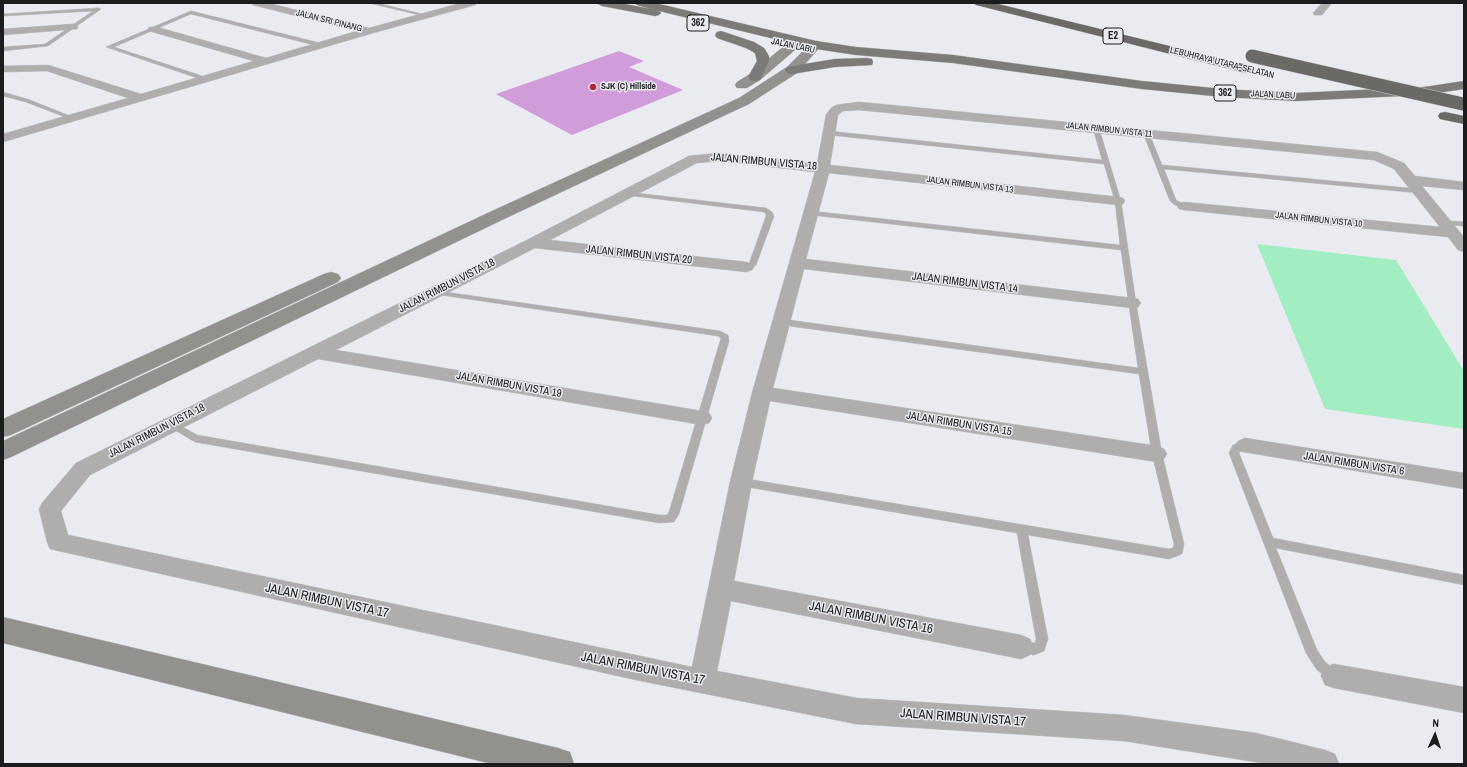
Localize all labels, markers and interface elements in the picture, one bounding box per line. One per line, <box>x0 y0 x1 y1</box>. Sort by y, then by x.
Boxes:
street label: JALAN SRI PINANG <box>295 8 363 34</box>
road number: 362 <box>687 15 709 31</box>
road number: E2 <box>1103 28 1123 44</box>
street label: JALAN LABU <box>770 36 816 56</box>
street label: LEBUHRAYA UTARA–SELATAN <box>1169 45 1275 81</box>
marker: SJK (C) Hillside <box>588 82 598 92</box>
place label: SJK (C) Hillside <box>601 82 656 92</box>
road number: 362 <box>1214 85 1236 101</box>
street label: JALAN LABU <box>1251 88 1295 102</box>
street label: JALAN RIMBUN VISTA 11 <box>1065 120 1153 140</box>
street label: JALAN RIMBUN VISTA 18 <box>710 151 818 173</box>
street label: JALAN RIMBUN VISTA 13 <box>926 174 1014 196</box>
street label: JALAN RIMBUN VISTA 10 <box>1275 210 1363 230</box>
street label: JALAN RIMBUN VISTA 20 <box>585 243 693 267</box>
street label: JALAN RIMBUN VISTA 18 <box>397 256 497 316</box>
street label: JALAN RIMBUN VISTA 14 <box>911 270 1019 296</box>
street label: JALAN RIMBUN VISTA 19 <box>455 369 563 401</box>
street label: JALAN RIMBUN VISTA 18 <box>107 401 207 461</box>
street label: JALAN RIMBUN VISTA 15 <box>905 409 1013 439</box>
street label: JALAN RIMBUN VISTA 6 <box>1303 450 1405 478</box>
street label: JALAN RIMBUN VISTA 17 <box>264 580 390 622</box>
street label: JALAN RIMBUN VISTA 16 <box>808 598 934 638</box>
street label: JALAN RIMBUN VISTA 17 <box>580 649 706 689</box>
street label: JALAN RIMBUN VISTA 17 <box>900 706 1026 730</box>
north arrow <box>1415 715 1455 755</box>
text: N <box>1432 716 1439 730</box>

